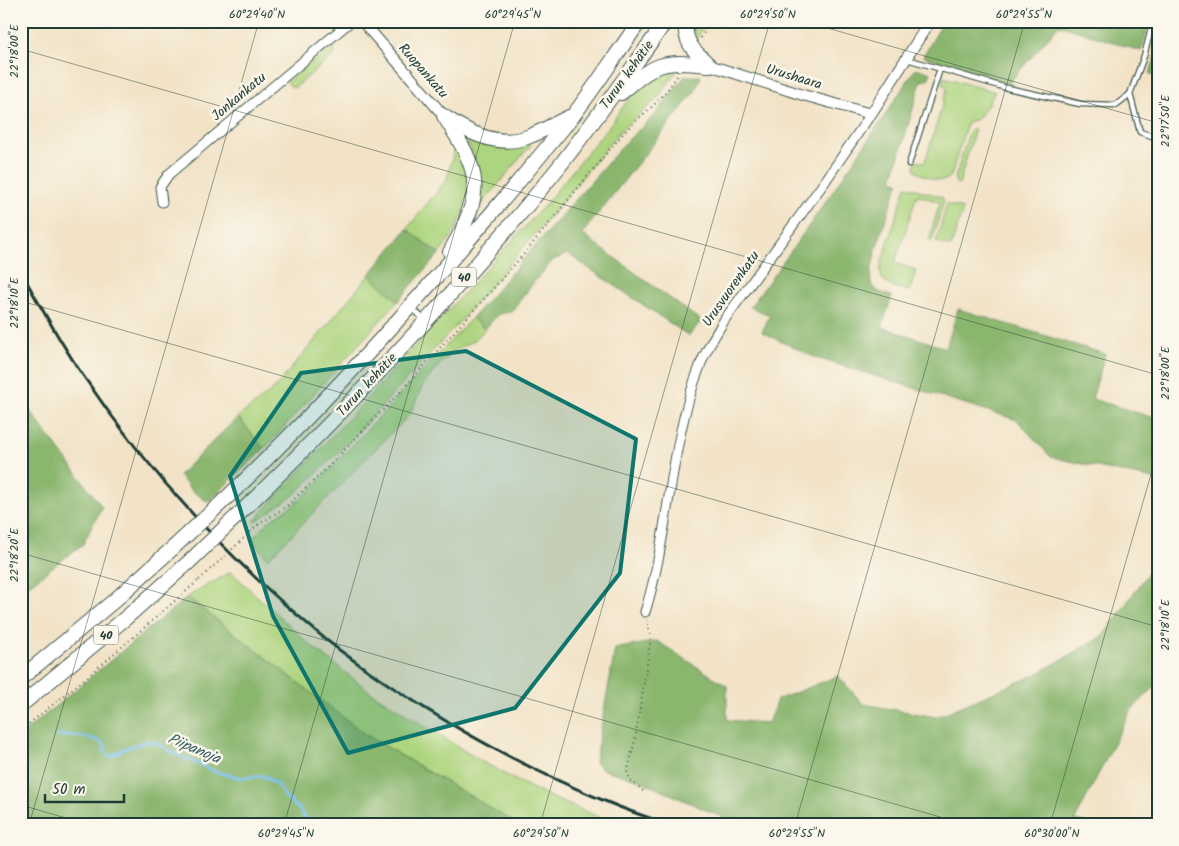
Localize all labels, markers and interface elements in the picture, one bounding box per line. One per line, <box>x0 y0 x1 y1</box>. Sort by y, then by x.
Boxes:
text: 60°29'40"N <box>229 5 285 24</box>
text: 60°29'45"N <box>485 5 541 24</box>
text: 60°29'50"N <box>740 5 796 24</box>
text: 60°29'55"N <box>996 5 1052 24</box>
text: 22°18'00"E <box>5 23 24 78</box>
street label: Turun kehätie <box>594 35 660 114</box>
street label: Ruopankatu <box>393 38 454 104</box>
street label: Urushaara <box>763 58 825 96</box>
street label: Jonkankatu <box>207 67 272 127</box>
text: 22°17'50"E <box>1156 94 1175 147</box>
street label: Urusvuorenkatu <box>697 246 766 332</box>
road number: 40 <box>452 268 476 286</box>
text: 22°18'10"E <box>5 276 24 329</box>
text: 22°18'00"E <box>1156 345 1175 400</box>
street label: Turun kehätie <box>331 347 403 422</box>
text: 22°18'20"E <box>5 527 24 582</box>
text: 22°18'10"E <box>1156 598 1175 651</box>
road number: 40 <box>94 626 118 644</box>
water label: Piipanoja <box>164 727 225 771</box>
scale bar <box>45 771 124 803</box>
text: 50 m <box>52 778 86 802</box>
text: 60°29'45"N <box>258 824 314 843</box>
text: 60°29'50"N <box>513 824 569 843</box>
text: 60°29'55"N <box>769 824 825 843</box>
text: 60°30'00"N <box>1024 824 1080 843</box>

